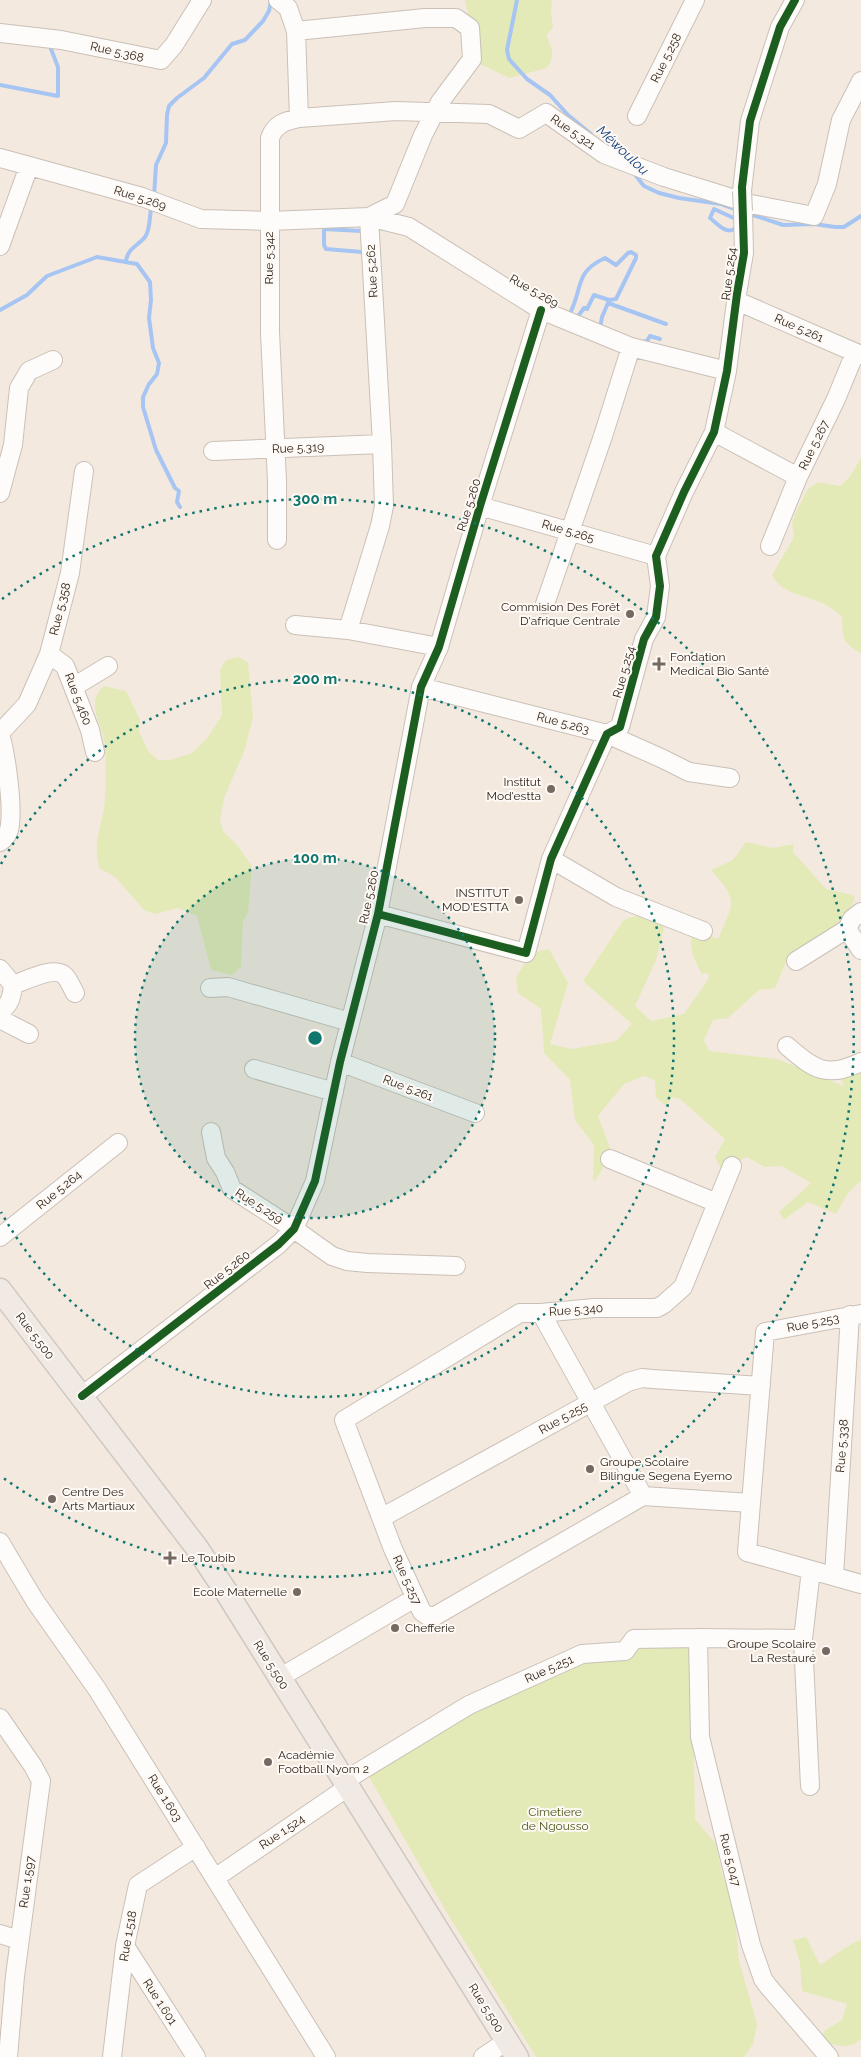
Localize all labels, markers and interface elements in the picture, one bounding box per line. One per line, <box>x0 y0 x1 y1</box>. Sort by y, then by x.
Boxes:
street label: Rue 5.258 <box>648 31 684 85</box>
street label: Rue 5.368 <box>89 39 145 65</box>
street label: Rue 5.321 <box>548 111 598 153</box>
water label: Méwoulou <box>594 122 652 178</box>
street label: Rue 5.269 <box>112 183 168 213</box>
street label: Rue 5.342 <box>262 232 276 285</box>
street label: Rue 5.262 <box>364 244 380 298</box>
street label: Rue 5.254 <box>719 246 739 301</box>
street label: Rue 5.269 <box>507 271 561 311</box>
street label: Rue 5.261 <box>772 311 826 345</box>
street label: Rue 5.267 <box>796 417 832 472</box>
street label: Rue 5.319 <box>272 440 324 456</box>
street label: Rue 5.260 <box>454 477 484 533</box>
text: 300 m <box>293 490 337 508</box>
street label: Rue 5.265 <box>540 517 596 545</box>
street label: Rue 5.358 <box>47 581 73 637</box>
place label: Commision Des Forêt D'afrique Centrale <box>501 600 620 628</box>
marker: Commision Des Forêt D'afrique Centrale <box>624 608 636 620</box>
street label: Rue 5.254 <box>610 644 638 699</box>
place label: Fondation Medical Bio Santé <box>670 650 769 678</box>
marker: Fondation Medical Bio Santé <box>652 657 666 671</box>
text: 200 m <box>293 670 337 688</box>
street label: Rue 5.460 <box>62 671 94 727</box>
street label: Rue 5.263 <box>535 709 591 737</box>
place label: Institut Mod'estta <box>487 775 541 803</box>
marker: Institut Mod'estta <box>545 783 557 795</box>
text: 100 m <box>293 849 337 867</box>
street label: Rue 5.260 <box>356 869 382 925</box>
place label: INSTITUT MOD'ESTTA <box>442 886 510 914</box>
marker: INSTITUT MOD'ESTTA <box>513 894 525 906</box>
centre of rings <box>306 1029 324 1047</box>
street label: Rue 5.261 <box>381 1072 435 1104</box>
street label: Rue 5.264 <box>34 1167 85 1212</box>
street label: Rue 5.259 <box>233 1186 285 1226</box>
street label: Rue 5.260 <box>201 1248 253 1292</box>
street label: Rue 5.340 <box>549 1301 603 1319</box>
street label: Rue 5.500 <box>13 1310 57 1362</box>
street label: Rue 5.253 <box>786 1311 840 1335</box>
street label: Rue 5.255 <box>536 1399 590 1437</box>
street label: Rue 5.338 <box>833 1419 851 1473</box>
place label: Groupe Scolaire Bilingue Segena Eyemo <box>600 1455 732 1483</box>
marker: Groupe Scolaire Bilingue Segena Eyemo <box>584 1463 596 1475</box>
place label: Centre Des Arts Martiaux <box>62 1485 135 1513</box>
marker: Centre Des Arts Martiaux <box>46 1493 58 1505</box>
marker: Le Toubib <box>163 1551 177 1565</box>
place label: Le Toubib <box>181 1551 235 1565</box>
street label: Rue 5.257 <box>390 1553 424 1608</box>
place label: Ecole Maternelle <box>193 1585 287 1599</box>
marker: Ecole Maternelle <box>291 1586 303 1598</box>
place label: Chefferie <box>405 1621 455 1635</box>
marker: Chefferie <box>389 1622 401 1634</box>
place label: Groupe Scolaire La Restauré <box>727 1637 816 1665</box>
street label: Rue 5.500 <box>250 1638 292 1692</box>
marker: Groupe Scolaire La Restauré <box>820 1645 832 1657</box>
street label: Rue 5.251 <box>523 1652 575 1686</box>
place label: Académie Football Nyom 2 <box>278 1748 369 1776</box>
marker: Académie Football Nyom 2 <box>262 1756 274 1768</box>
street label: Rue 1.603 <box>145 1772 185 1824</box>
park label: Cimetiere de Ngousso <box>521 1805 589 1833</box>
street label: Rue 1.524 <box>257 1811 308 1852</box>
street label: Rue 5.047 <box>717 1832 743 1888</box>
street label: Rue 1.597 <box>16 1855 38 1909</box>
street label: Rue 1.518 <box>117 1910 139 1962</box>
street label: Rue 1.601 <box>140 1976 180 2028</box>
street label: Rue 5.500 <box>465 1981 507 2035</box>

